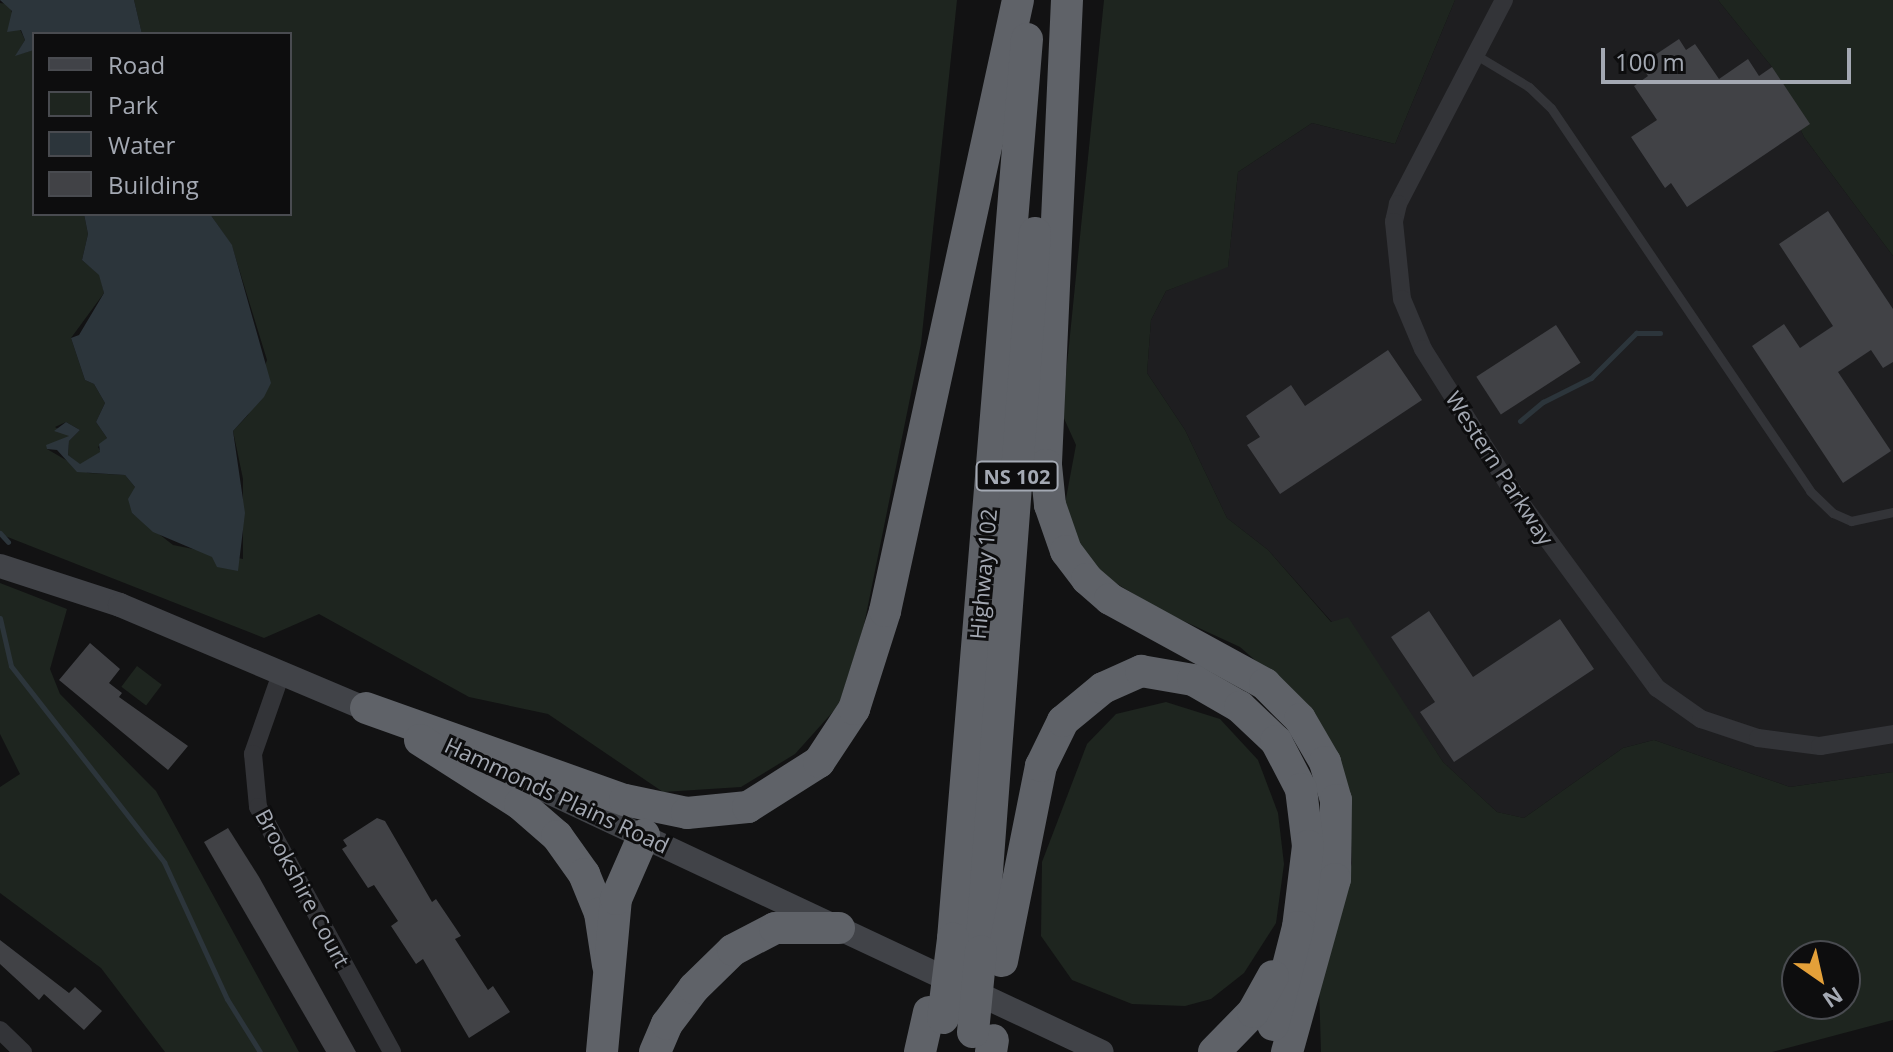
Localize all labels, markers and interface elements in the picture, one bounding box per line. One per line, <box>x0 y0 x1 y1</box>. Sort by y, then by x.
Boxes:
legend <box>32 32 292 216</box>
scale bar <box>1605 32 1855 82</box>
text: 100 m <box>1615 45 1685 78</box>
text: Road <box>108 48 165 81</box>
text: Park <box>108 88 158 121</box>
text: Water <box>108 128 175 161</box>
text: Building <box>108 168 199 201</box>
street label: Western Parkway <box>1440 386 1560 550</box>
road number: NS 102 <box>975 460 1059 492</box>
street label: Highway 102 <box>964 508 1002 640</box>
street label: Hammonds Plains Road <box>441 731 673 859</box>
street label: Brookshire Court <box>250 804 356 972</box>
north arrow <box>1781 940 1861 1020</box>
text: N <box>1818 981 1849 1016</box>

